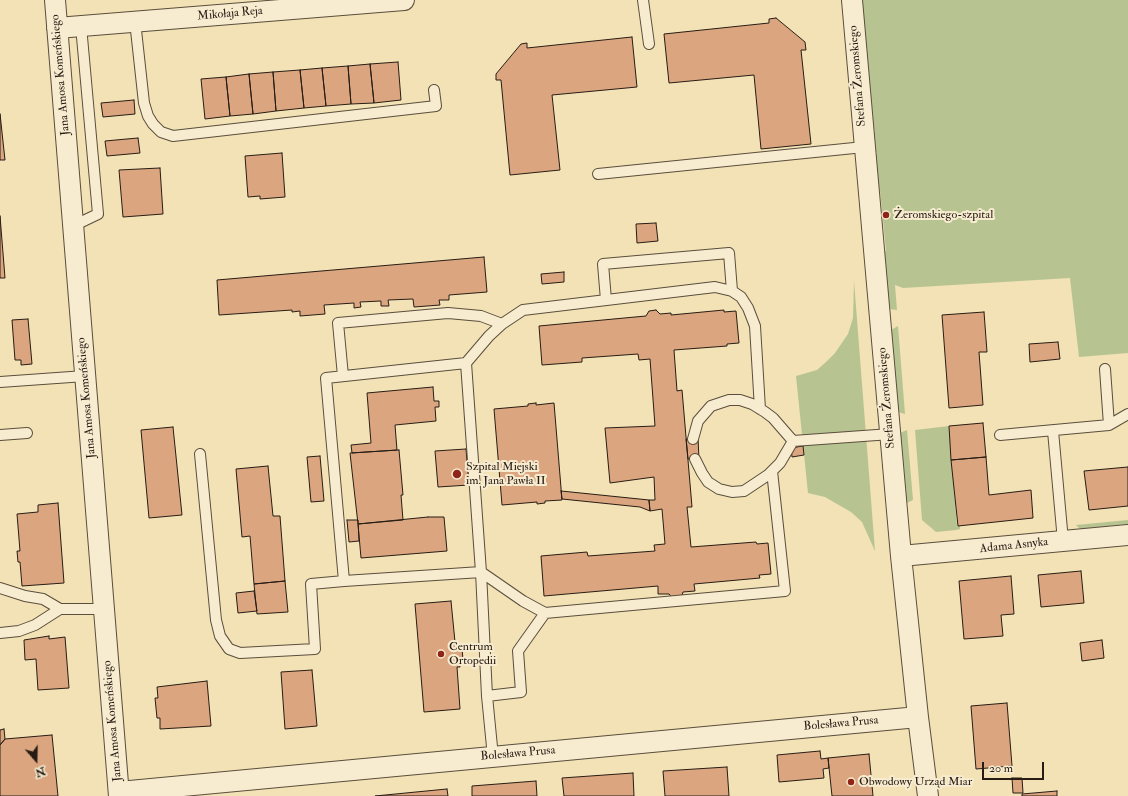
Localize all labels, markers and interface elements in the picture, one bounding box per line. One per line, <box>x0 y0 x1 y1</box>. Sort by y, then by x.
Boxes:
street label: Mikołaja Reja <box>197 4 263 24</box>
street label: Jana Amosa Komeńskiego <box>49 14 73 136</box>
street label: Stefana Żeromskiego <box>846 25 870 127</box>
place label: Żeromskiego-szpital <box>894 208 993 222</box>
marker: Żeromskiego-szpital <box>881 210 891 220</box>
street label: Jana Amosa Komeńskiego <box>75 337 99 459</box>
street label: Stefana Żeromskiego <box>875 347 899 449</box>
place label: Szpital Miejski im. Jana Pawła II <box>466 460 546 488</box>
marker: Szpital Miejski im. Jana Pawła II <box>451 468 463 480</box>
street label: Adama Asnyka <box>979 535 1049 557</box>
place label: Centrum Ortopedii <box>449 640 496 668</box>
marker: Centrum Ortopedii <box>436 649 446 659</box>
street label: Jana Amosa Komeńskiego <box>101 660 125 782</box>
street label: Bolesława Prusa <box>803 714 879 734</box>
north arrow <box>16 740 56 780</box>
street label: Bolesława Prusa <box>480 744 556 764</box>
scale bar <box>984 754 1046 780</box>
text: 20 m <box>989 761 1013 776</box>
text: N <box>33 764 47 780</box>
place label: Obwodowy Urząd Miar <box>859 775 972 789</box>
marker: Obwodowy Urząd Miar <box>846 777 856 787</box>

